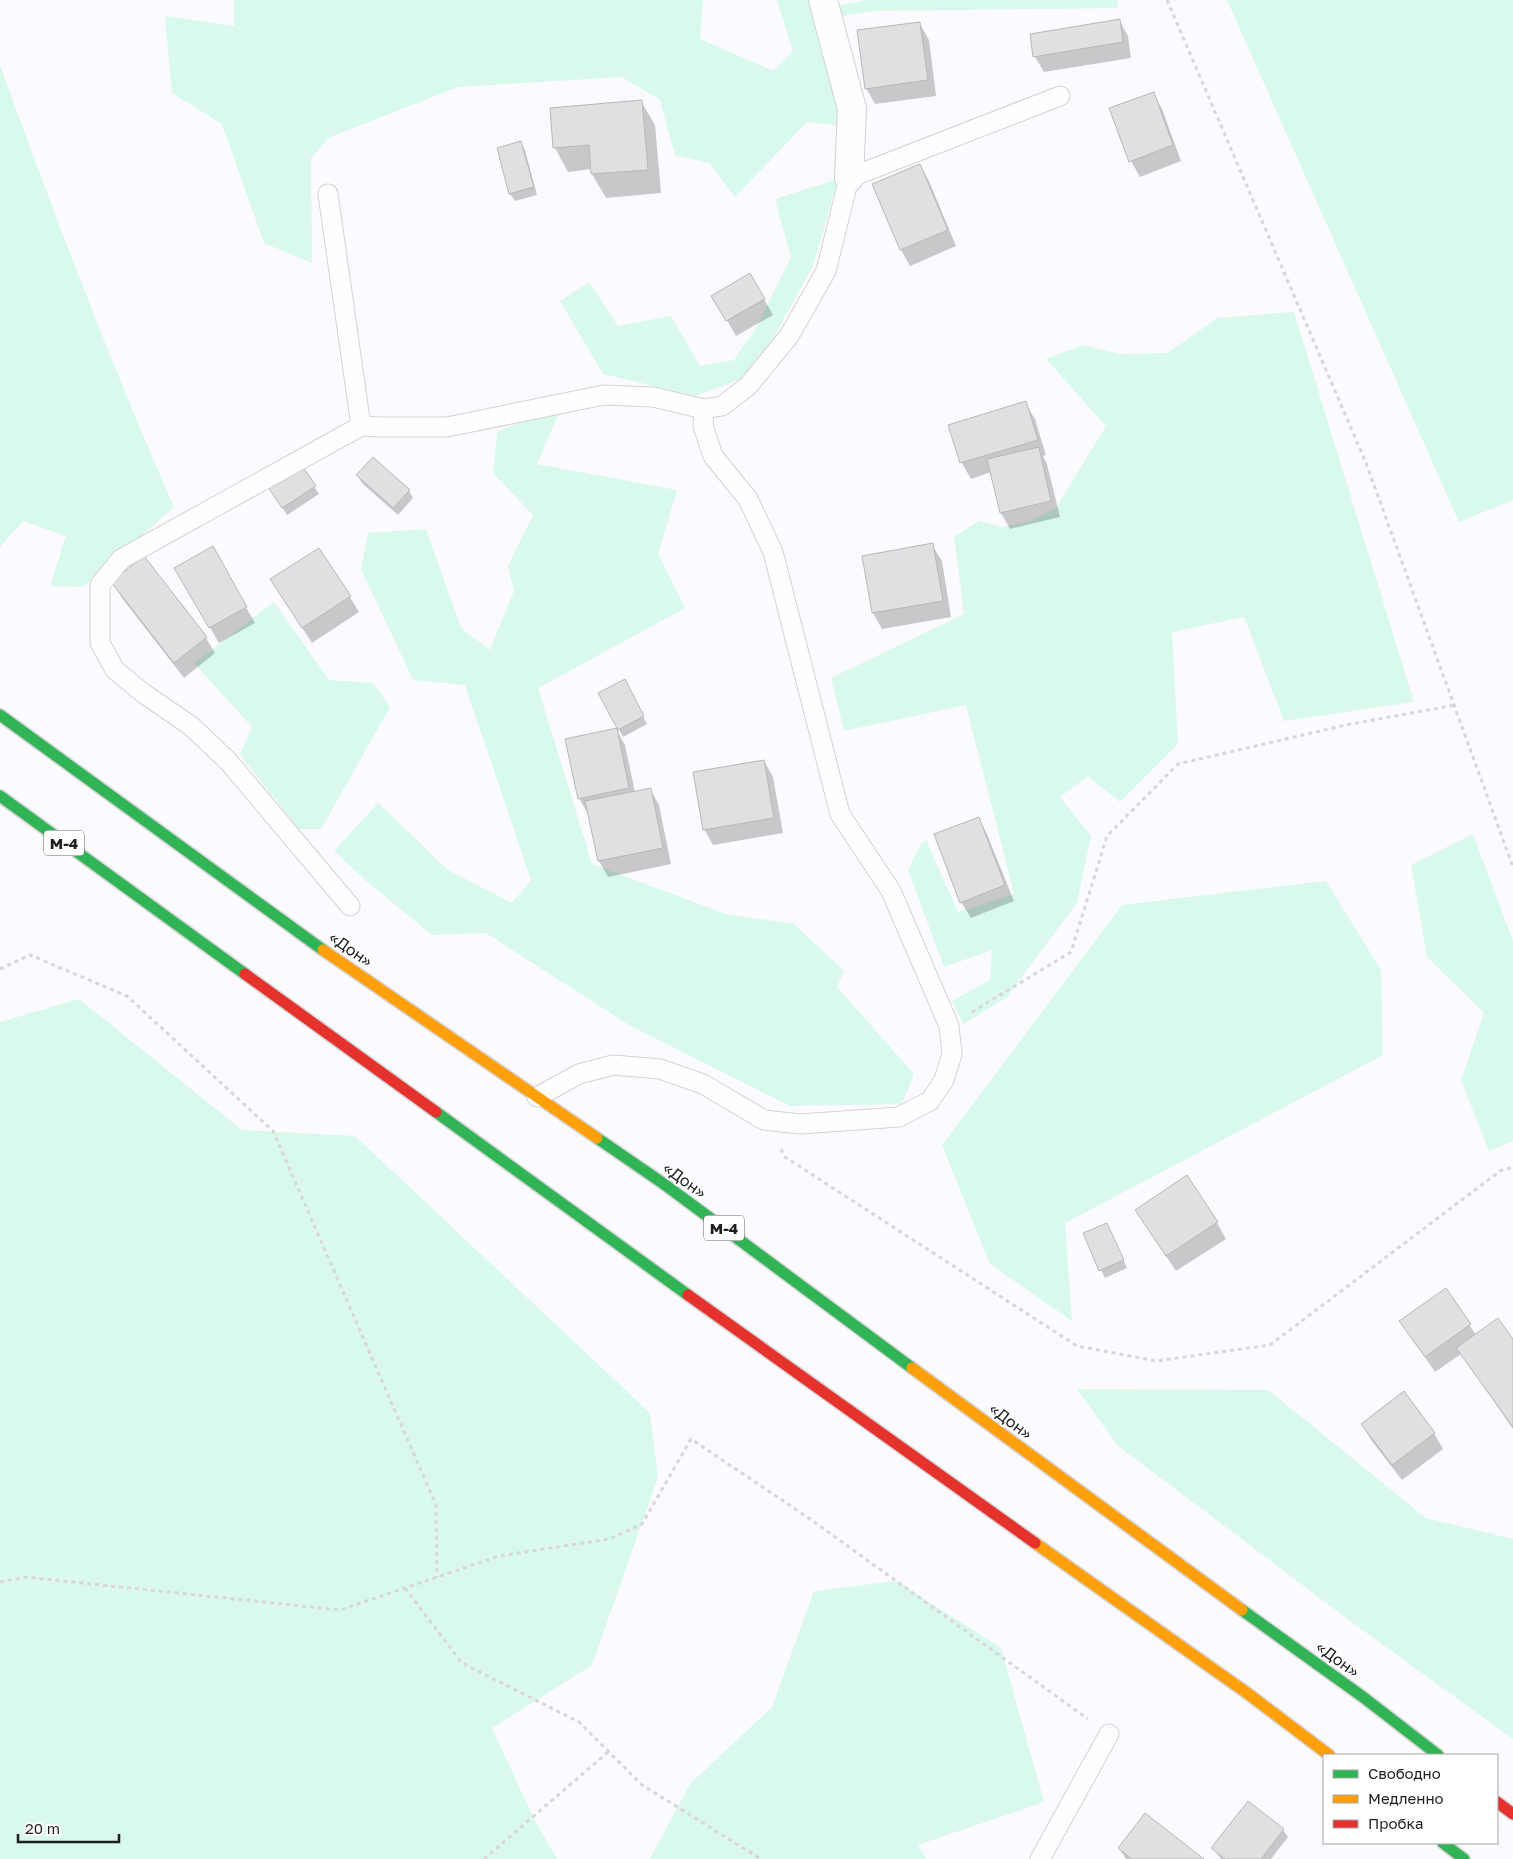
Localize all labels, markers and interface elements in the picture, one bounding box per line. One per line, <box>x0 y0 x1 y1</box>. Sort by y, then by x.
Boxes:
road number: М-4 <box>44 830 84 856</box>
street label: «Дон» <box>325 927 377 971</box>
street label: «Дон» <box>660 1158 711 1202</box>
road number: М-4 <box>704 1216 744 1240</box>
street label: «Дон» <box>986 1398 1037 1444</box>
street label: «Дон» <box>1313 1637 1364 1681</box>
legend <box>1323 1754 1498 1844</box>
text: Свободно <box>1368 1764 1441 1782</box>
text: Медленно <box>1368 1789 1444 1807</box>
scale bar <box>18 1812 119 1844</box>
text: Пробка <box>1368 1814 1423 1832</box>
text: 20 m <box>25 1819 60 1837</box>

